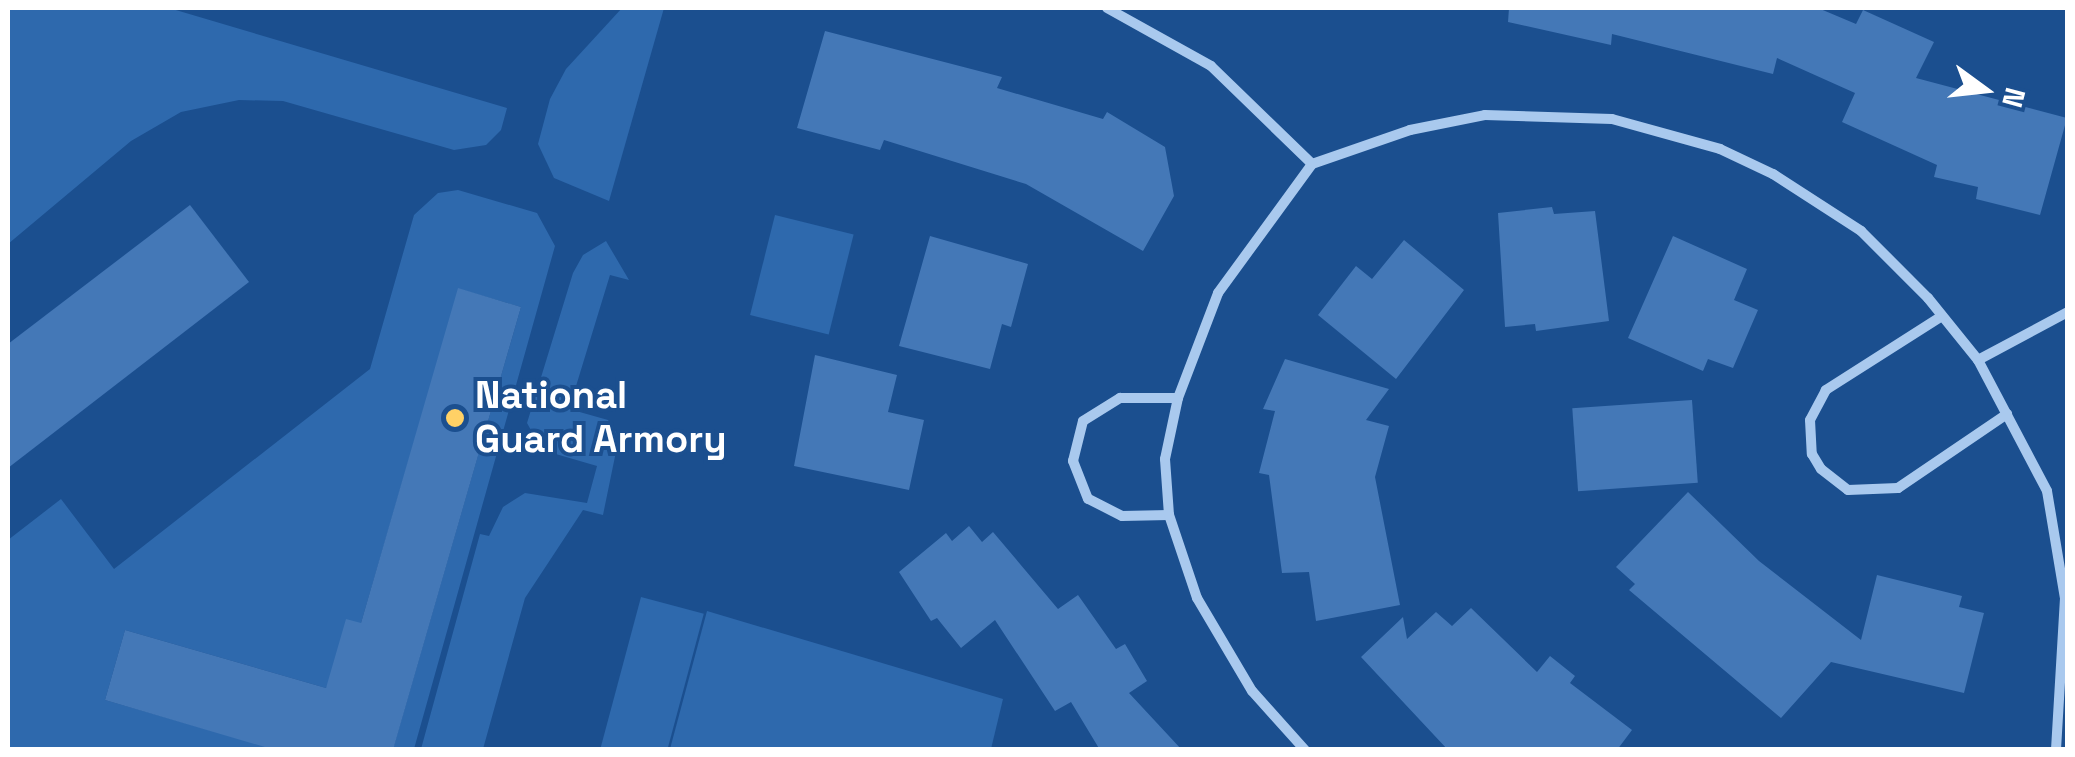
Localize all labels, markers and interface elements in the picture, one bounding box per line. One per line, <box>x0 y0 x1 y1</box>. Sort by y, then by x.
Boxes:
north arrow <box>1935 40 2035 140</box>
text: N <box>1994 84 2034 111</box>
place label: National Guard Armory <box>475 373 727 462</box>
marker: National Guard Armory <box>444 407 466 429</box>

